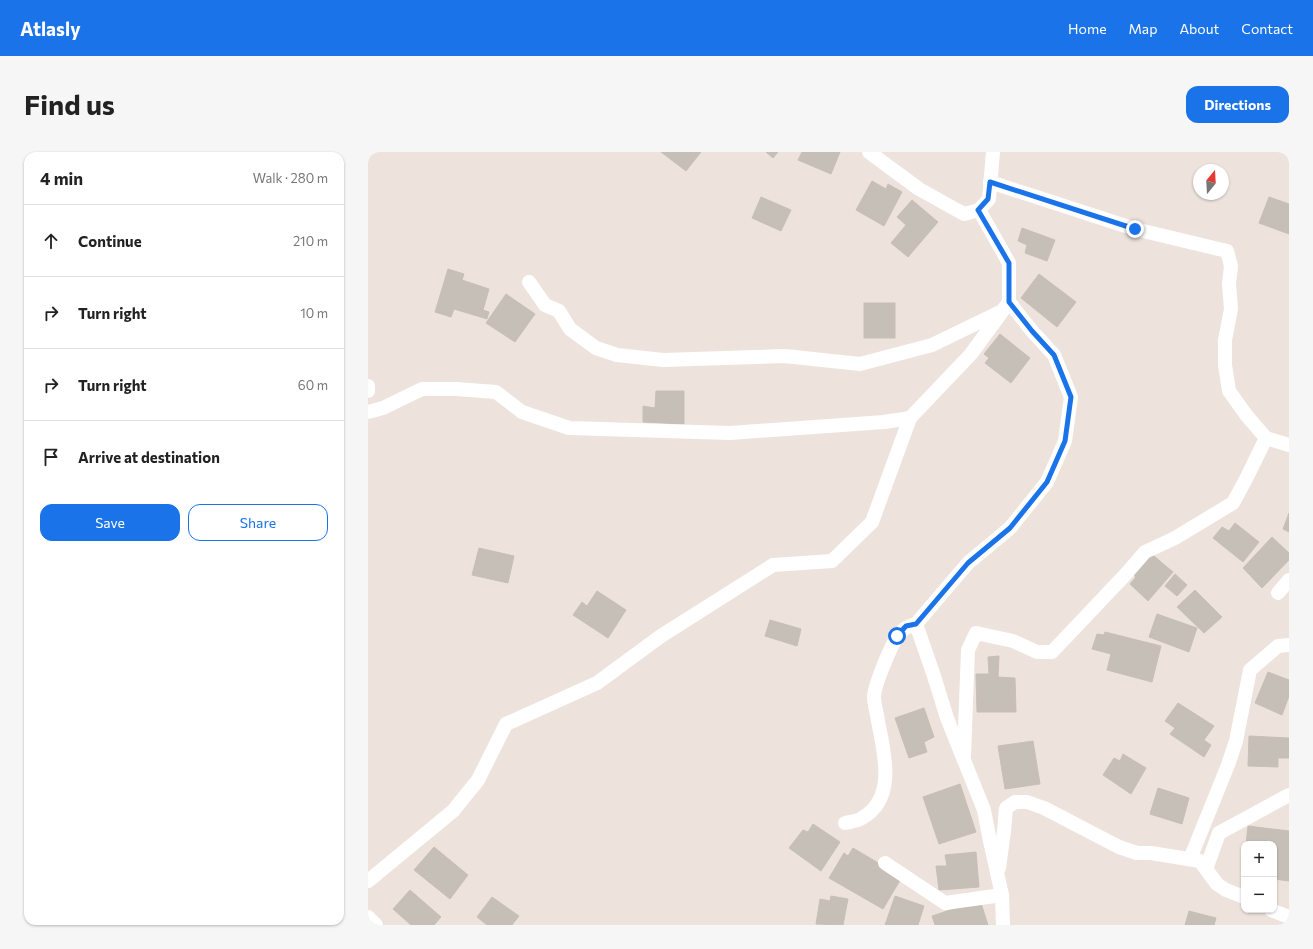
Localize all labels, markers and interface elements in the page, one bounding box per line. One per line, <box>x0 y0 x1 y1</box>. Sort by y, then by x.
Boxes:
text: Atlasly <box>20 17 81 40</box>
text: Home <box>1068 20 1107 37</box>
text: Map <box>1129 20 1157 37</box>
text: About <box>1179 20 1219 37</box>
text: Contact <box>1241 20 1293 37</box>
button: Directions <box>1186 86 1289 123</box>
text: Find us <box>24 87 115 121</box>
north arrow <box>1193 164 1229 200</box>
text: 4 min <box>40 168 83 189</box>
text: Walk · 280 m <box>253 170 328 186</box>
route end <box>1126 220 1144 238</box>
icon: ahead <box>40 230 62 252</box>
text: Continue <box>78 232 142 250</box>
text: 210 m <box>293 233 328 249</box>
icon: right <box>40 302 62 324</box>
text: Turn right <box>78 304 147 322</box>
text: 10 m <box>300 305 328 321</box>
icon: right <box>40 374 62 396</box>
text: Turn right <box>78 376 147 394</box>
text: 60 m <box>298 377 328 393</box>
icon: arrive <box>40 446 62 468</box>
text: Arrive at destination <box>78 448 220 466</box>
button: Save <box>40 504 180 541</box>
button: Share <box>188 504 328 541</box>
route start <box>888 627 906 645</box>
map controls <box>1241 841 1277 913</box>
button: + <box>1241 841 1277 877</box>
button: − <box>1241 877 1277 913</box>

